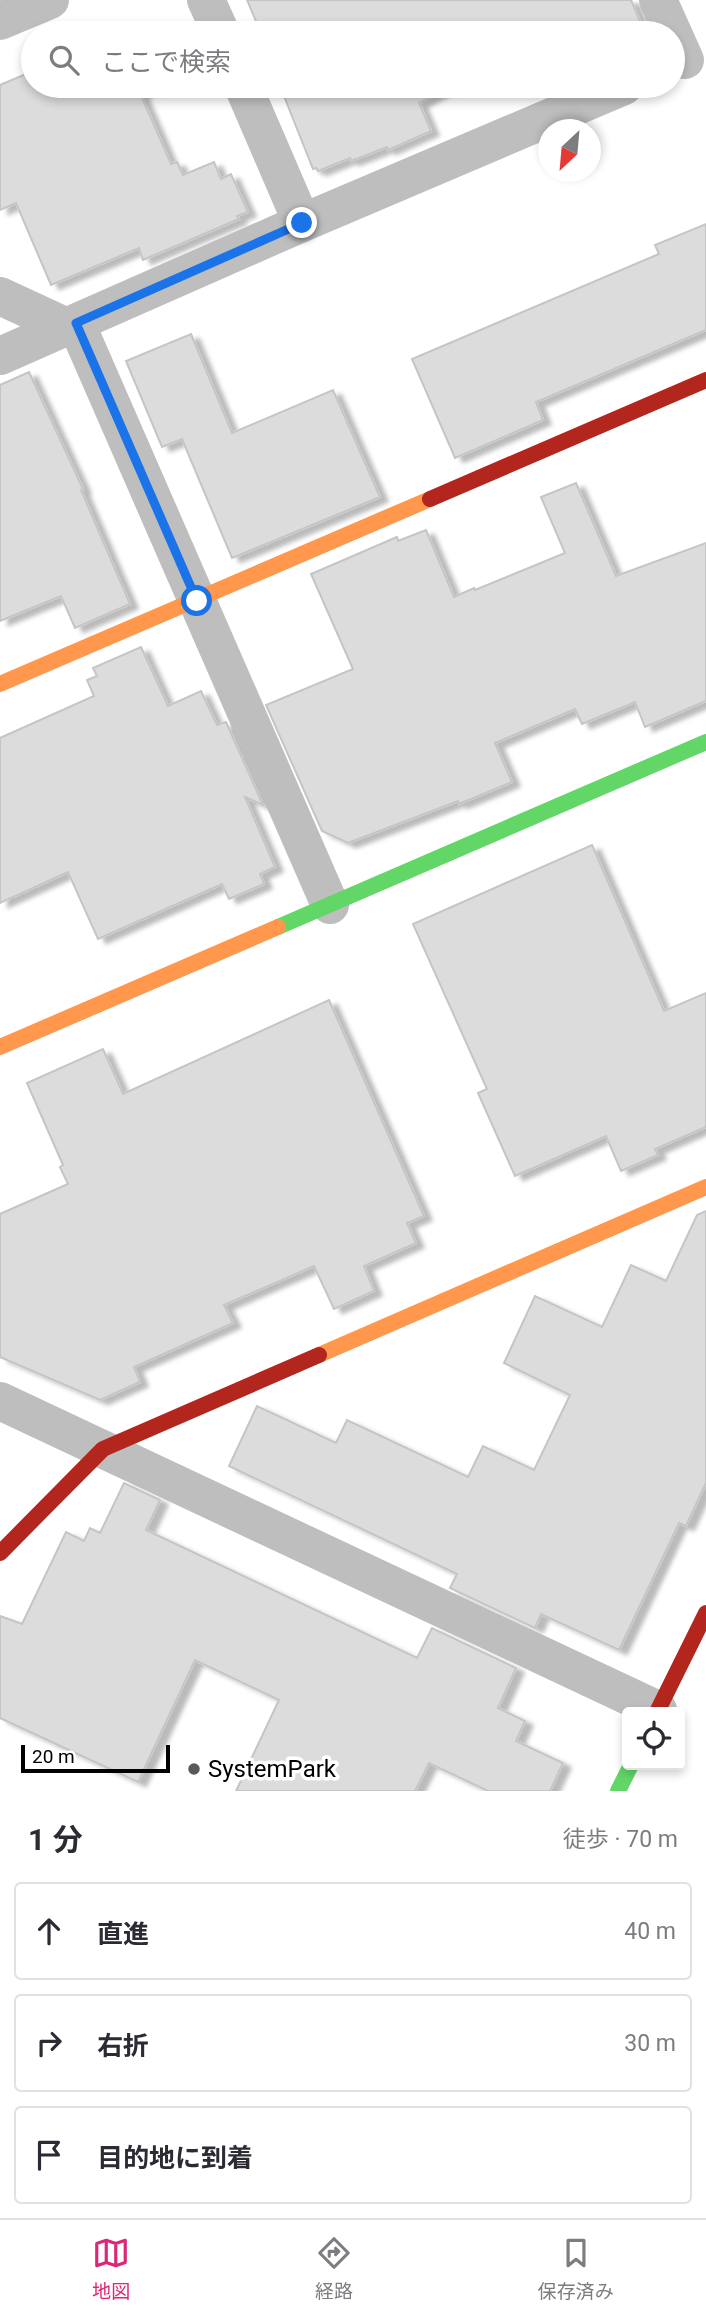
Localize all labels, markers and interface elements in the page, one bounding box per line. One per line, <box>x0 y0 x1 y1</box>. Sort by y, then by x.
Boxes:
search box <box>21 21 685 98</box>
icon: search <box>45 41 83 79</box>
text: ここで検索 <box>101 47 231 77</box>
north arrow <box>538 119 601 182</box>
route end <box>286 207 317 238</box>
route start <box>181 585 212 616</box>
map controls <box>622 1707 685 1770</box>
button: locate <box>622 1707 685 1770</box>
scale bar <box>21 1742 170 1774</box>
text: 20 m <box>32 1745 75 1768</box>
place label: SystemPark <box>208 1755 337 1783</box>
marker: SystemPark <box>186 1761 202 1777</box>
text: 1 分 <box>28 1822 83 1857</box>
text: 徒歩 · 70 m <box>563 1826 678 1853</box>
icon: ahead <box>30 1912 68 1950</box>
text: 40 m <box>624 1918 676 1945</box>
text: 直進 <box>97 1919 149 1949</box>
icon: right <box>30 2024 68 2062</box>
text: 30 m <box>624 2030 676 2057</box>
text: 右折 <box>97 2031 149 2061</box>
icon: arrive <box>30 2136 68 2174</box>
text: 目的地に到着 <box>97 2143 253 2173</box>
tab: 地図 <box>92 2234 130 2303</box>
tab: 経路 <box>315 2234 353 2303</box>
tab: 保存済み <box>538 2234 614 2303</box>

